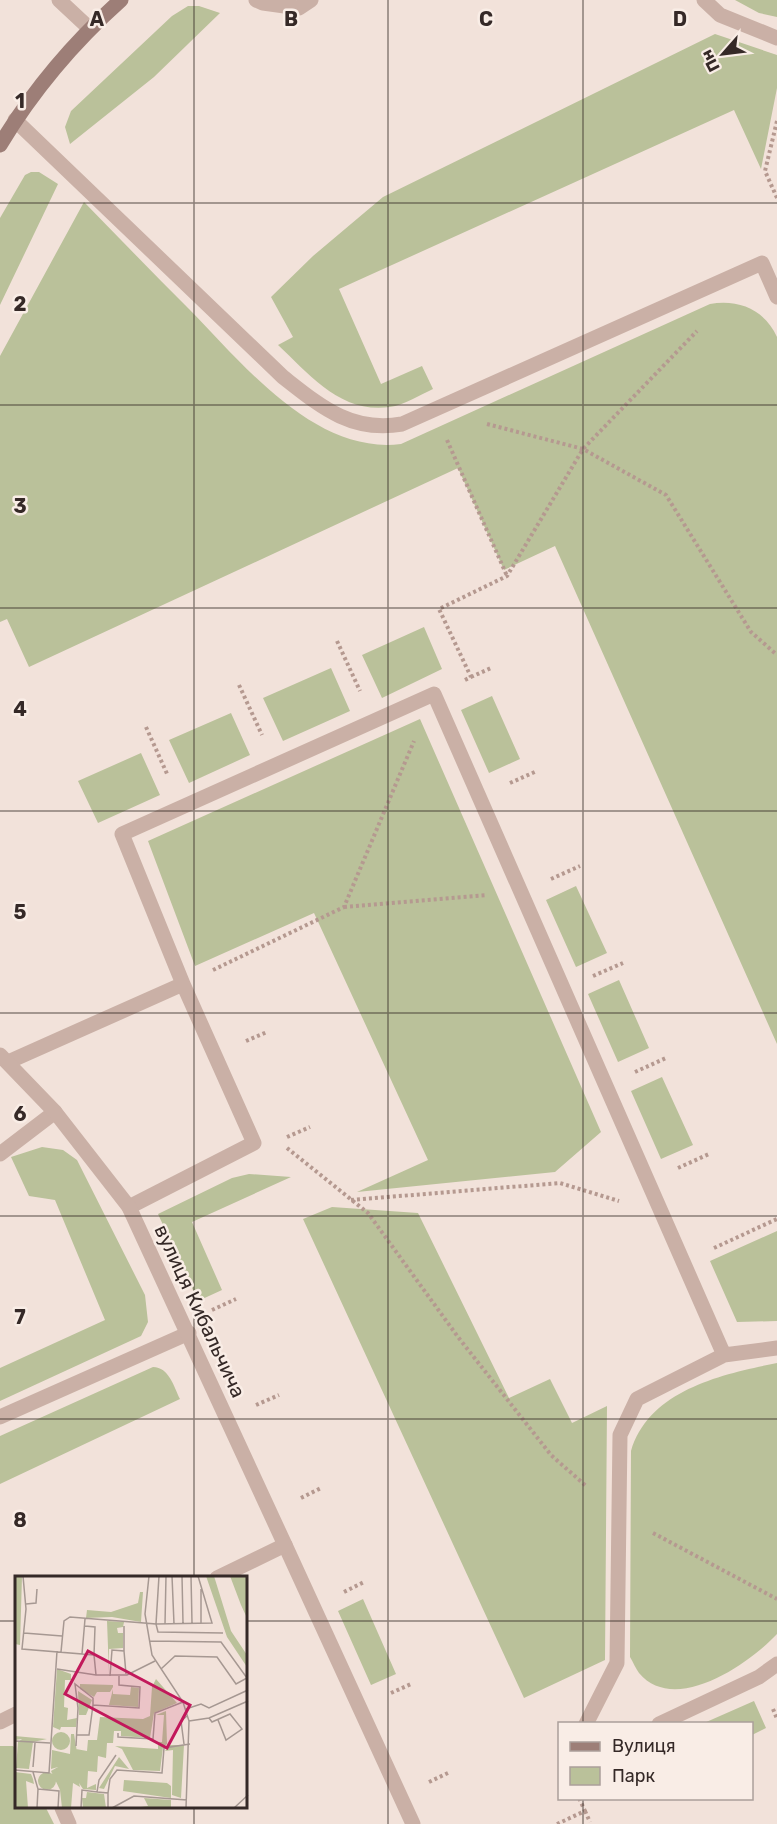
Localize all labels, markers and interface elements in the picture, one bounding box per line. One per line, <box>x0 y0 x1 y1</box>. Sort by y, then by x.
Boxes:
text: A <box>90 7 105 31</box>
text: B <box>284 7 298 31</box>
text: C <box>479 7 493 31</box>
text: D <box>673 7 687 31</box>
north arrow <box>693 24 753 84</box>
text: Пн <box>697 47 724 75</box>
text: 1 <box>15 89 25 113</box>
text: 2 <box>14 292 27 316</box>
text: 3 <box>13 494 27 518</box>
text: 4 <box>13 697 27 721</box>
text: 5 <box>14 900 27 924</box>
text: 6 <box>13 1102 27 1126</box>
street label: вулиця Кибальчича <box>149 1221 251 1401</box>
text: 7 <box>14 1305 26 1329</box>
text: 8 <box>13 1508 27 1532</box>
inset map <box>15 1576 248 1809</box>
legend <box>558 1722 753 1800</box>
text: Вулиця <box>612 1735 676 1757</box>
text: Парк <box>612 1765 656 1787</box>

